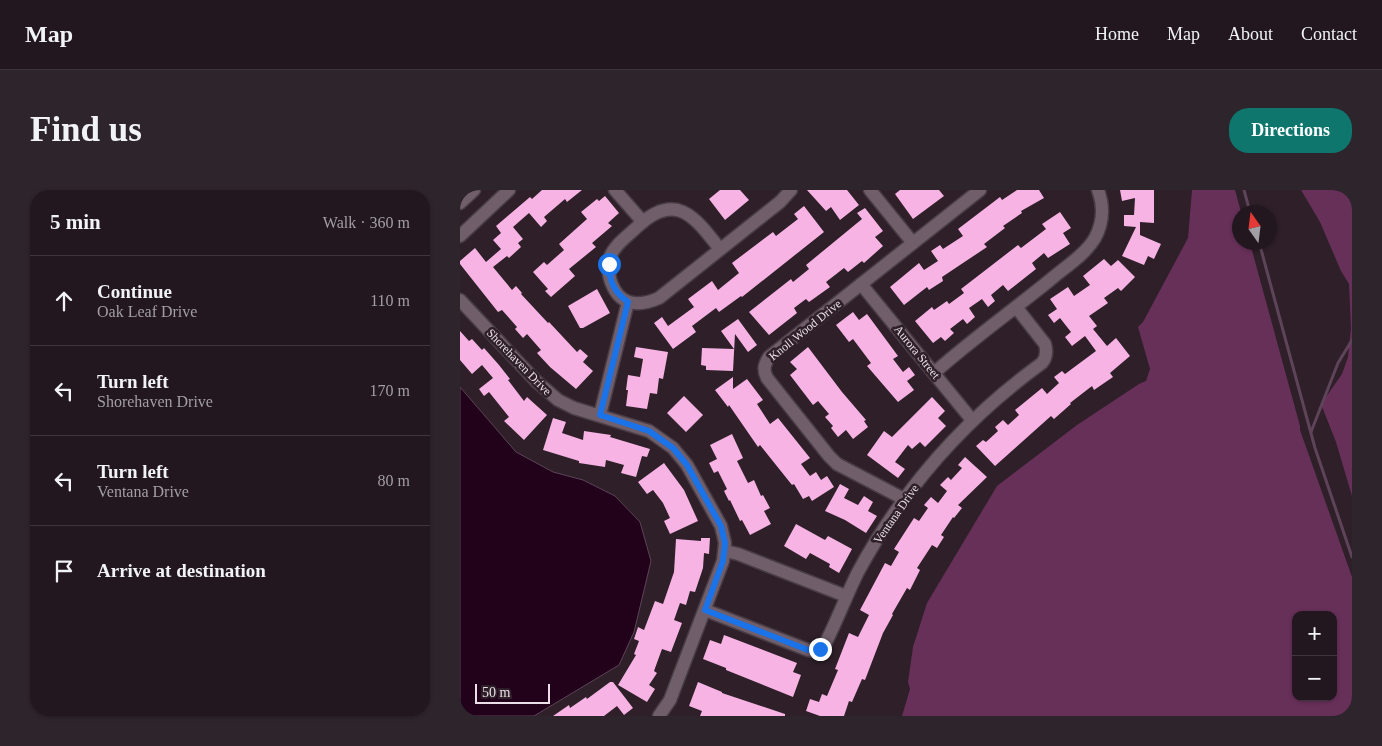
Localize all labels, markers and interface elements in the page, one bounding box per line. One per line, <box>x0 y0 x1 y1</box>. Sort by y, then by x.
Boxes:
text: Map <box>25 21 73 47</box>
text: Home <box>1095 24 1139 44</box>
text: Map <box>1167 24 1200 44</box>
text: About <box>1228 24 1273 44</box>
text: Contact <box>1301 24 1357 44</box>
button: Directions <box>1229 108 1352 153</box>
text: Find us <box>30 110 142 149</box>
north arrow <box>1232 205 1277 250</box>
text: 5 min <box>50 210 101 234</box>
text: Walk · 360 m <box>323 214 410 231</box>
route start <box>598 253 621 276</box>
text: Continue <box>97 281 172 302</box>
icon: ahead <box>50 287 78 315</box>
text: 110 m <box>370 292 410 309</box>
street label: Knoll Wood Drive <box>766 297 844 363</box>
text: Oak Leaf Drive <box>97 303 197 320</box>
street label: Aurora Street <box>891 322 943 382</box>
street label: Shorehaven Drive <box>484 326 554 398</box>
text: Turn left <box>97 371 169 392</box>
icon: left <box>50 377 78 405</box>
text: 170 m <box>370 382 410 399</box>
text: Shorehaven Drive <box>97 393 213 410</box>
text: Turn left <box>97 461 169 482</box>
icon: left <box>50 467 78 495</box>
text: 80 m <box>378 472 410 489</box>
street label: Ventana Drive <box>870 482 922 546</box>
text: Ventana Drive <box>97 483 189 500</box>
icon: arrive <box>50 557 78 585</box>
text: Arrive at destination <box>97 560 266 581</box>
map controls <box>1292 611 1337 701</box>
button: + <box>1292 611 1337 656</box>
route end <box>809 638 832 661</box>
button: − <box>1292 656 1337 701</box>
scale bar <box>475 681 550 704</box>
text: 50 m <box>482 685 510 700</box>

